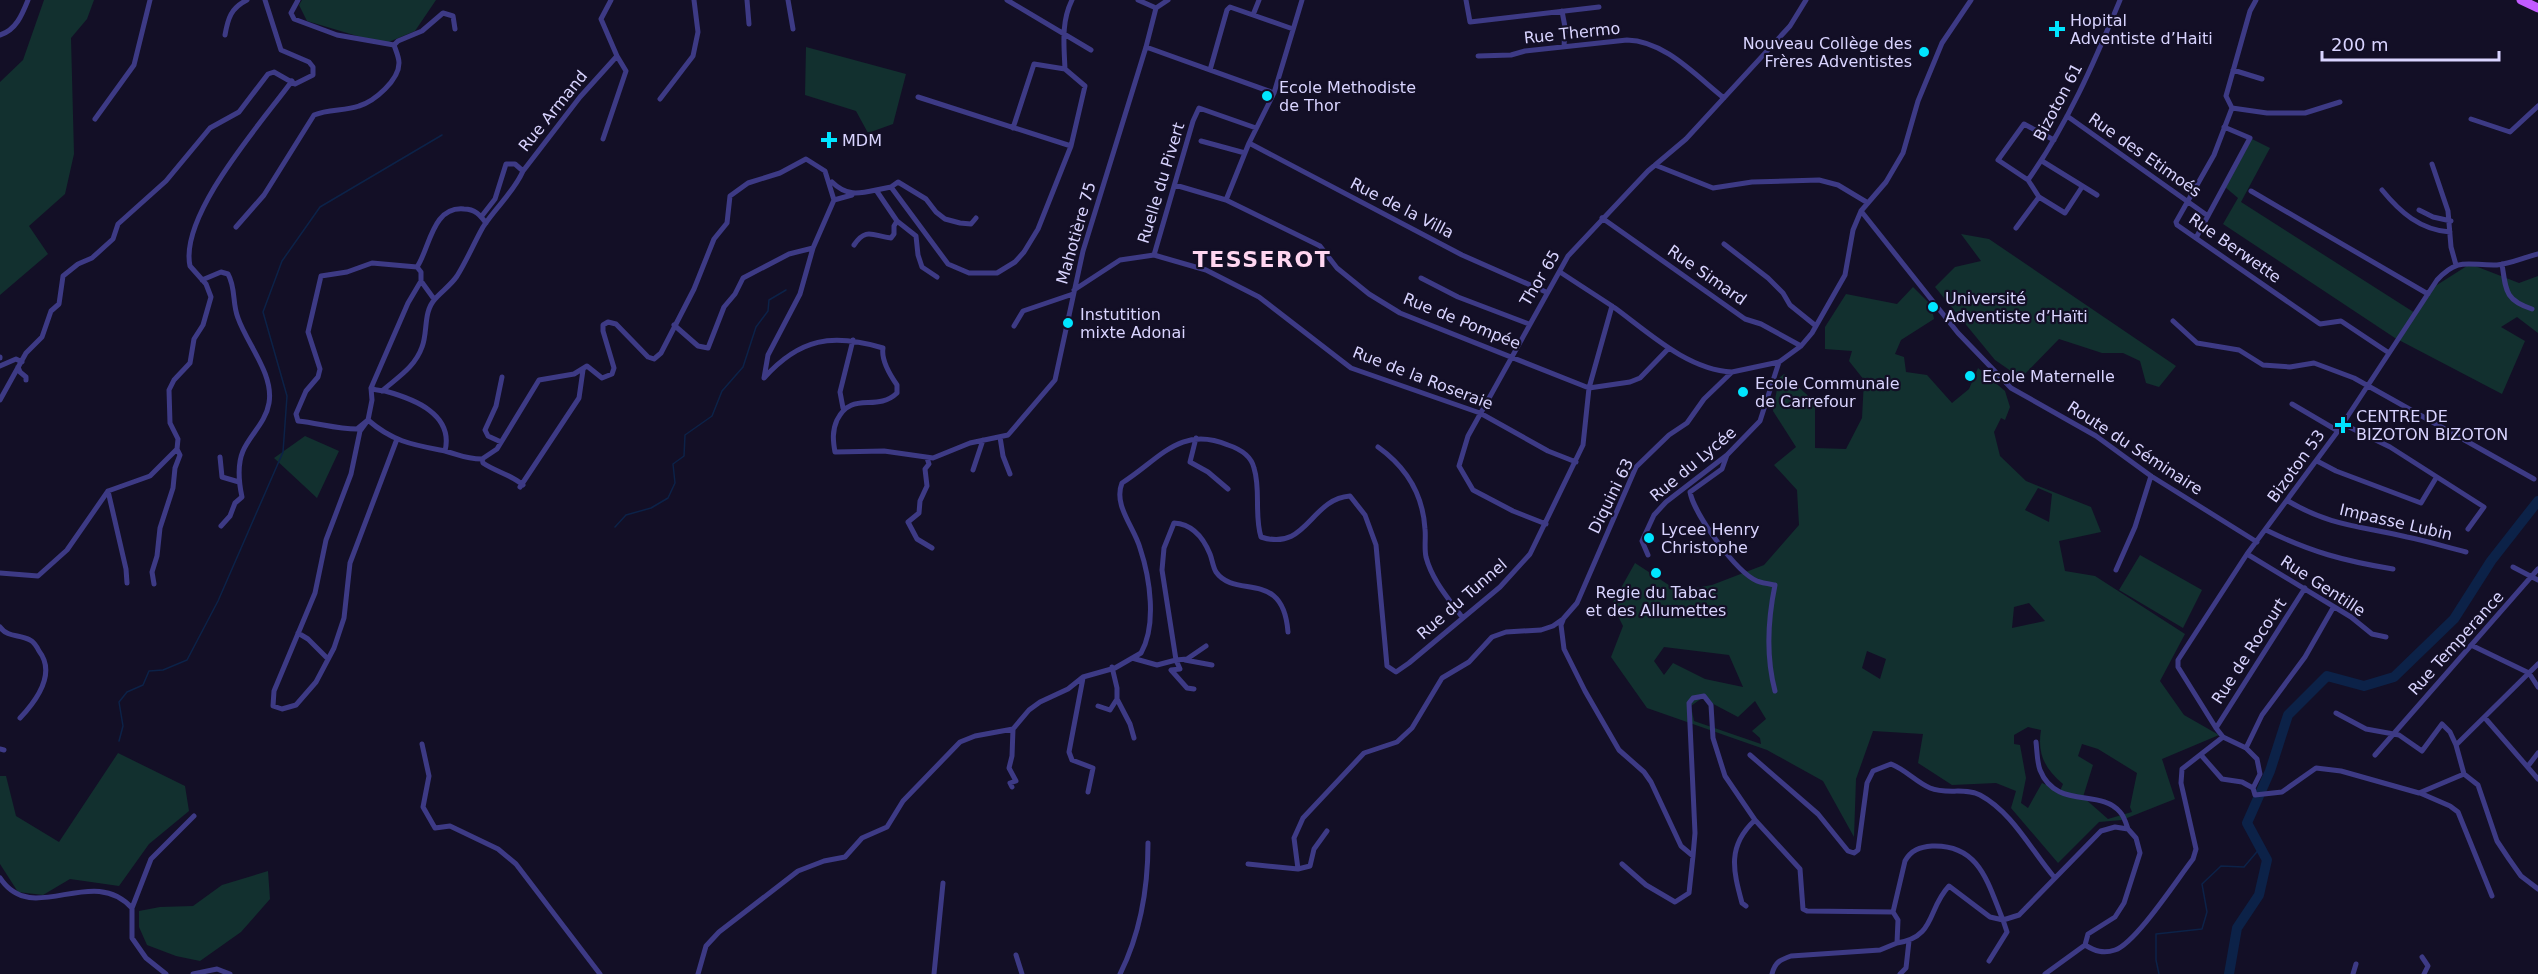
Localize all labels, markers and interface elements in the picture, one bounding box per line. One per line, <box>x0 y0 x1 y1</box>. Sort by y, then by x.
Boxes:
place label: Hopital Adventiste d’Haiti <box>2070 11 2213 48</box>
street label: Rue Thermo <box>1523 18 1621 48</box>
marker: Hopital Adventiste d’Haiti <box>2048 20 2066 38</box>
scale bar <box>2322 24 2499 62</box>
place label: Nouveau Collège des Frères Adventistes <box>1743 34 1912 71</box>
text: 200 m <box>2331 34 2389 55</box>
marker: Nouveau Collège des Frères Adventistes <box>1917 45 1931 59</box>
street label: Bizoton 61 <box>2030 60 2086 144</box>
street label: Rue Armand <box>515 67 591 155</box>
place label: Ecole Methodiste de Thor <box>1279 78 1416 115</box>
marker: Ecole Methodiste de Thor <box>1260 89 1274 103</box>
street label: Rue des Etimoés <box>2085 109 2205 201</box>
street label: Ruelle du Pivert <box>1134 120 1188 246</box>
marker: MDM <box>820 131 838 149</box>
place label: MDM <box>842 131 882 150</box>
street label: Rue de la Villa <box>1347 174 1457 242</box>
street label: Mahotière 75 <box>1052 180 1100 286</box>
street label: Rue Berwette <box>2185 209 2285 287</box>
street label: Rue Simard <box>1664 241 1750 309</box>
district label: TESSEROT <box>1193 247 1331 272</box>
street label: Thor 65 <box>1515 247 1564 310</box>
street label: Rue de Pompée <box>1401 289 1523 353</box>
place label: Université Adventiste d’Haïti <box>1945 289 2088 326</box>
marker: Université Adventiste d’Haïti <box>1926 300 1940 314</box>
place label: Instutition mixte Adonai <box>1080 305 1186 342</box>
marker: Instutition mixte Adonai <box>1061 316 1075 330</box>
street label: Rue de la Roseraie <box>1350 342 1496 414</box>
place label: Ecole Maternelle <box>1982 367 2115 386</box>
marker: Ecole Maternelle <box>1963 369 1977 383</box>
place label: Ecole Communale de Carrefour <box>1755 374 1900 411</box>
marker: Ecole Communale de Carrefour <box>1736 385 1750 399</box>
street label: Route du Séminaire <box>2064 397 2206 499</box>
place label: CENTRE DE BIZOTON BIZOTON <box>2356 407 2508 444</box>
marker: CENTRE DE BIZOTON BIZOTON <box>2334 416 2352 434</box>
street label: Rue du Lycée <box>1646 423 1740 505</box>
street label: Bizoton 53 <box>2263 426 2329 506</box>
street label: Diquini 63 <box>1585 455 1637 537</box>
street label: Impasse Lubin <box>2338 500 2454 544</box>
place label: Lycee Henry Christophe <box>1661 520 1760 557</box>
marker: Lycee Henry Christophe <box>1642 531 1656 545</box>
street label: Rue Gentille <box>2277 552 2369 620</box>
street label: Rue du Tunnel <box>1413 555 1511 643</box>
marker: Regie du Tabac et des Allumettes <box>1649 566 1663 580</box>
place label: Regie du Tabac et des Allumettes <box>1586 583 1726 620</box>
street label: Rue Temperance <box>2404 587 2508 699</box>
street label: Rue de Rocourt <box>2208 595 2290 707</box>

